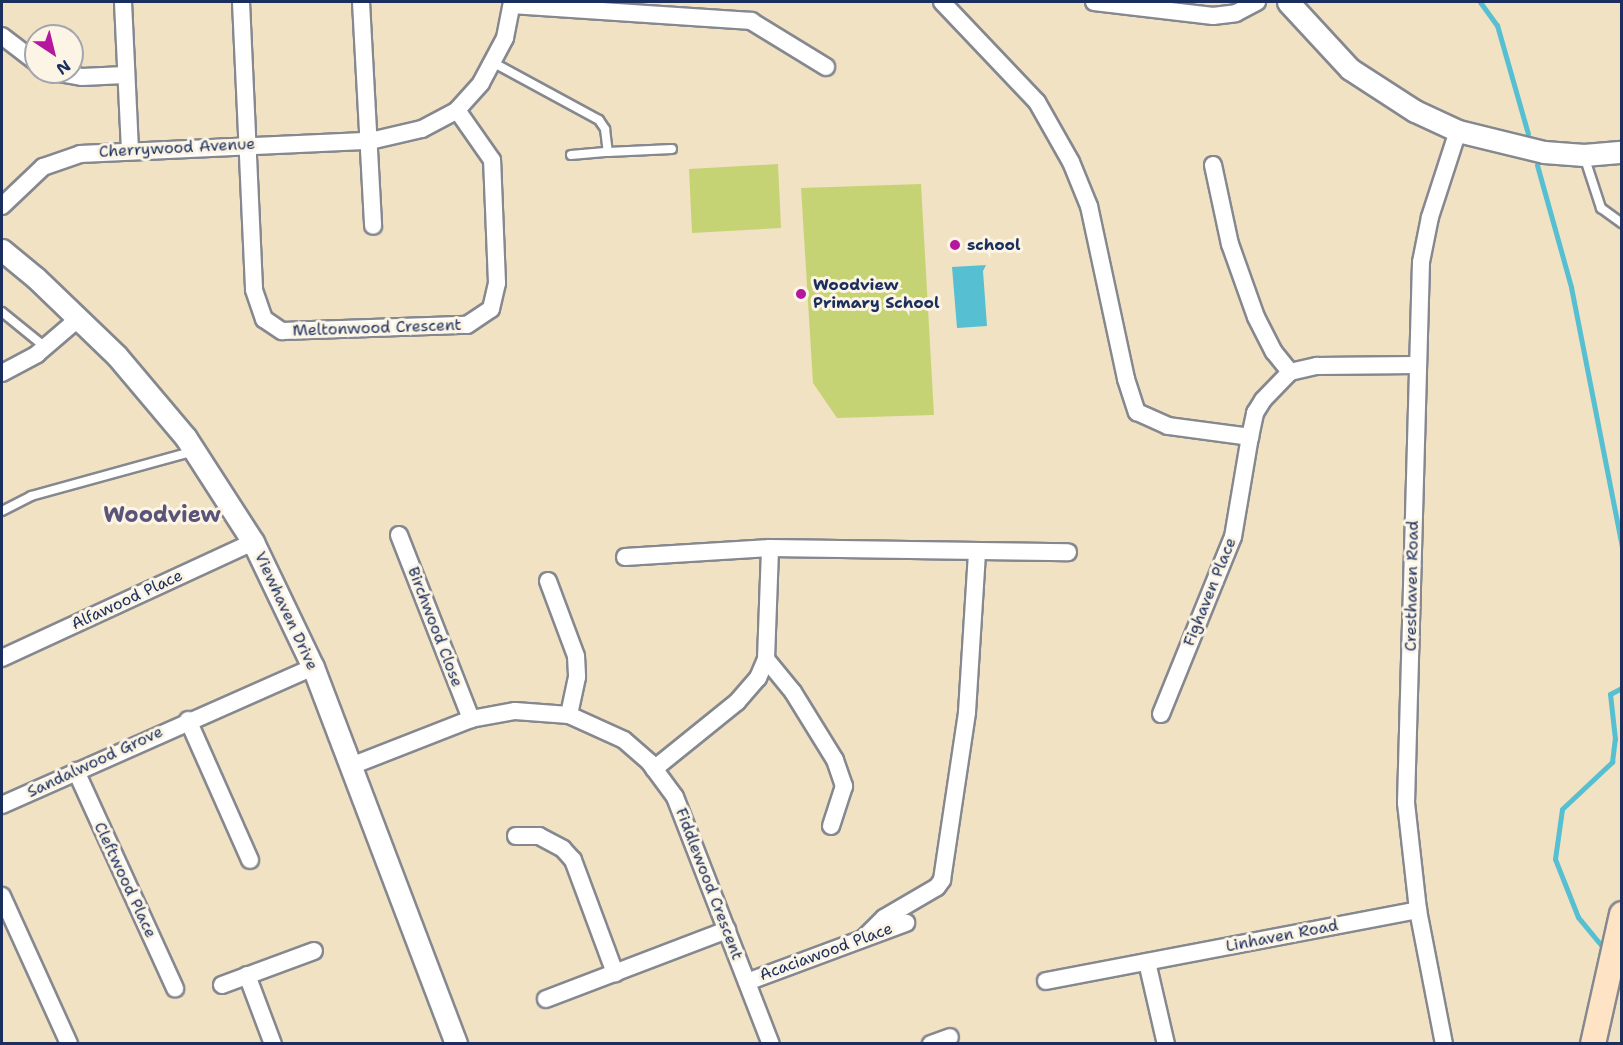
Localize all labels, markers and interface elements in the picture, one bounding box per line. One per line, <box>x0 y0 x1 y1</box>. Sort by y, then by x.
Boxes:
north arrow <box>24 24 84 84</box>
text: N <box>52 55 75 80</box>
street label: Cherrywood Avenue <box>98 134 256 162</box>
place label: school <box>967 235 1021 255</box>
marker: school <box>948 238 962 252</box>
place label: Woodview Primary School <box>813 275 940 313</box>
marker: Woodview Primary School <box>794 287 808 301</box>
street label: Meltonwood Crescent <box>292 315 462 341</box>
district label: Woodview <box>103 502 221 528</box>
street label: Cresthaven Road <box>1401 520 1423 652</box>
street label: Fighaven Place <box>1180 535 1240 649</box>
street label: Viewhaven Drive <box>250 549 322 673</box>
street label: Birchwood Close <box>403 564 467 690</box>
street label: Alfawood Place <box>68 566 186 634</box>
street label: Sandalwood Grove <box>24 722 166 802</box>
street label: Fiddlewood Crescent <box>671 805 747 963</box>
street label: Cleftwood Place <box>90 819 160 941</box>
street label: Linhaven Road <box>1224 916 1340 956</box>
street label: Acaciawood Place <box>757 919 895 985</box>

